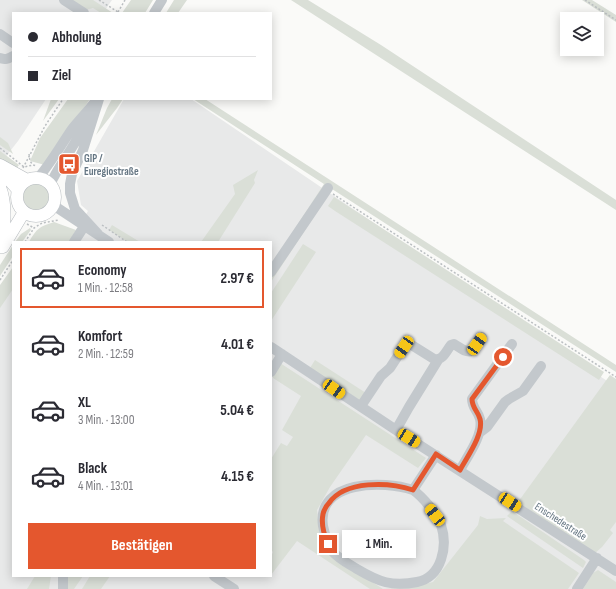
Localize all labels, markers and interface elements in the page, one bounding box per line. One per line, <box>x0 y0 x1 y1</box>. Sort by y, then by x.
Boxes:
map controls <box>560 12 604 56</box>
button: layers <box>560 12 604 56</box>
text: Abholung <box>52 28 102 47</box>
text: Ziel <box>52 66 71 85</box>
bus stop icon: GIP / Euregiostraße <box>56 151 82 177</box>
place label: GIP / Euregiostraße <box>84 152 139 178</box>
icon: car <box>30 260 66 296</box>
text: Economy <box>78 261 127 280</box>
text: 2.97 € <box>221 269 254 288</box>
text: 1 Min. · 12:58 <box>78 280 133 296</box>
icon: car <box>30 326 66 362</box>
text: Komfort <box>78 327 122 346</box>
car <box>465 331 489 357</box>
car <box>392 334 416 360</box>
text: 4.01 € <box>221 335 254 354</box>
text: 2 Min. · 12:59 <box>78 346 134 362</box>
route start <box>494 348 512 366</box>
car <box>321 377 347 401</box>
icon: car <box>30 392 66 428</box>
text: XL <box>78 393 91 412</box>
text: 5.04 € <box>220 401 254 420</box>
text: 3 Min. · 13:00 <box>78 412 134 428</box>
car <box>396 427 422 449</box>
icon: car <box>30 458 66 494</box>
text: Black <box>78 459 107 478</box>
text: 4.15 € <box>221 467 254 486</box>
text: 4 Min. · 13:01 <box>78 478 133 494</box>
car <box>497 490 523 514</box>
street label: Enschedestraße <box>532 500 589 543</box>
car <box>423 502 447 528</box>
button: Bestätigen <box>28 523 256 569</box>
callout: 1 Min. <box>342 530 416 558</box>
route end <box>319 535 337 553</box>
text: 1 Min. <box>366 536 392 552</box>

